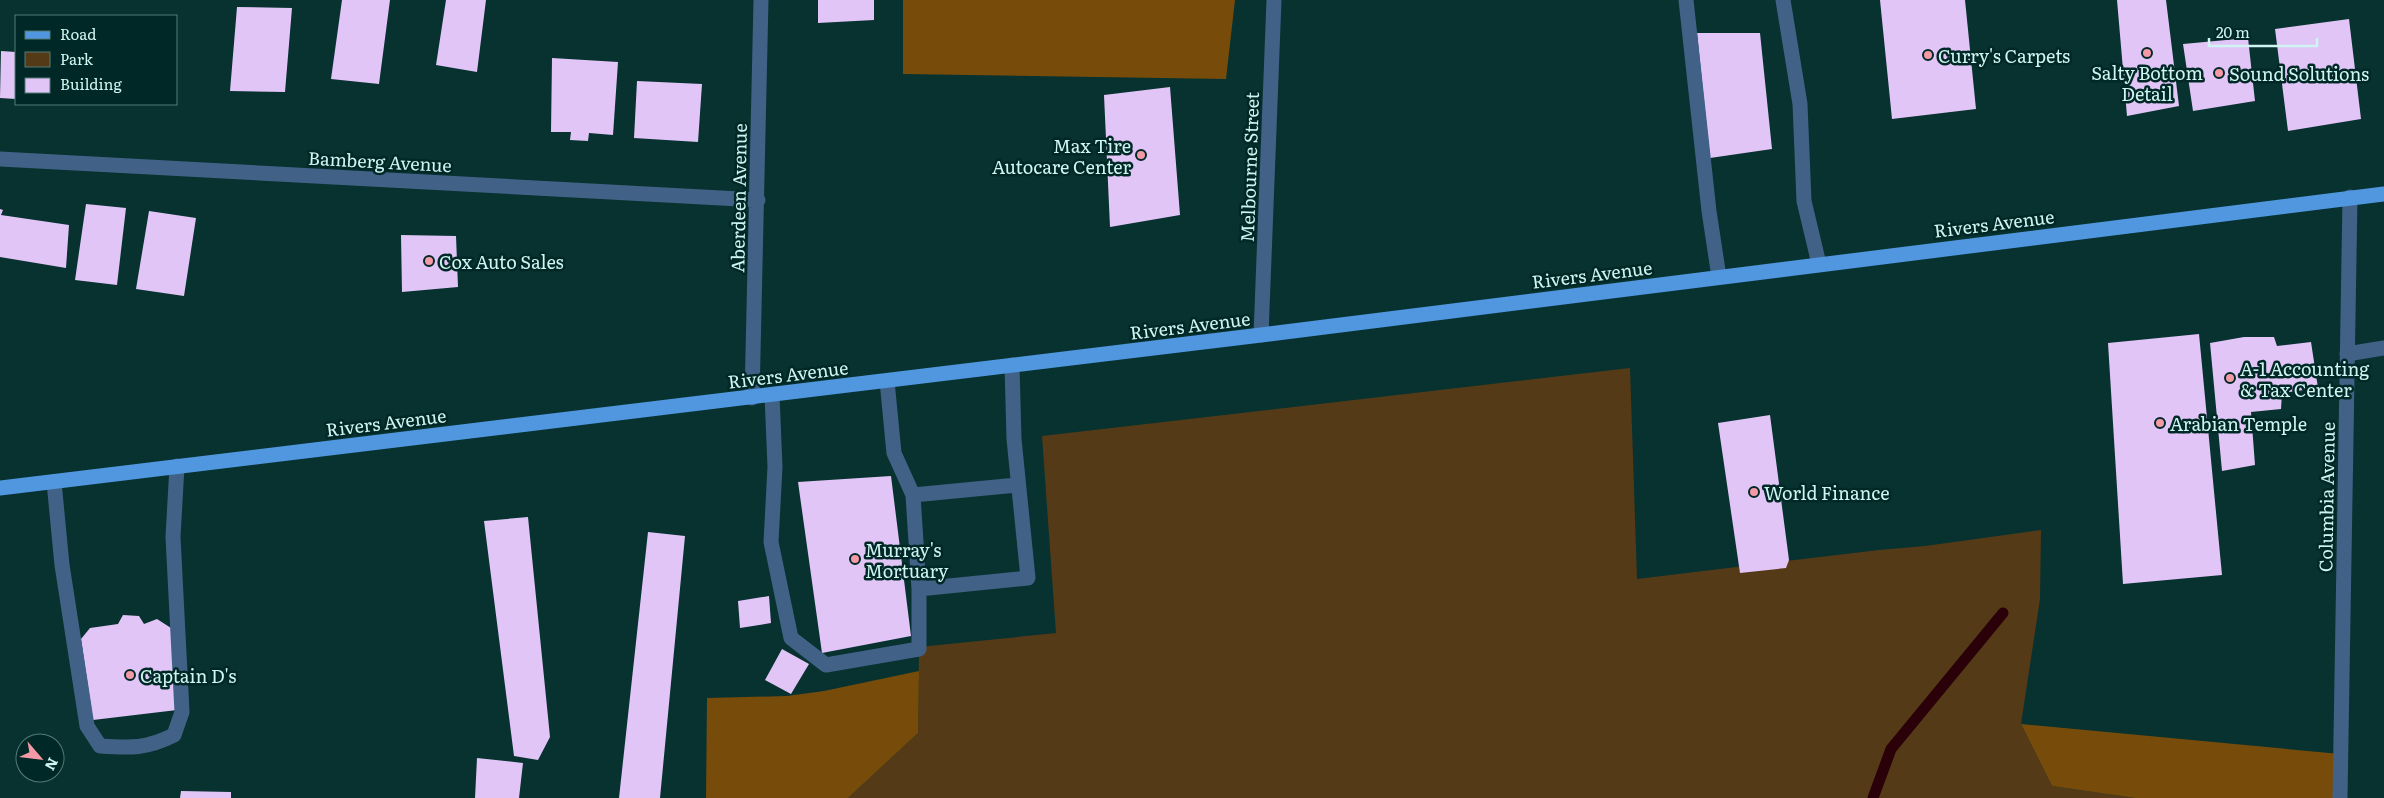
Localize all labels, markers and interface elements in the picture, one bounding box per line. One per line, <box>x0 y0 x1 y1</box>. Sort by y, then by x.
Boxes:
legend <box>15 15 178 105</box>
scale bar <box>2209 15 2316 47</box>
text: 20 m <box>2216 20 2250 43</box>
text: Road <box>60 22 96 45</box>
place label: Curry's Carpets <box>1938 42 2070 69</box>
text: Park <box>60 47 94 70</box>
marker: Salty Bottom Detail <box>2141 47 2153 59</box>
marker: Curry's Carpets <box>1922 49 1934 61</box>
place label: Salty Bottom Detail <box>2091 59 2203 107</box>
place label: Sound Solutions <box>2229 60 2369 87</box>
marker: Sound Solutions <box>2213 67 2225 79</box>
text: Building <box>60 72 122 95</box>
street label: Melbourne Street <box>1233 91 1265 243</box>
street label: Aberdeen Avenue <box>723 123 753 273</box>
place label: Max Tire Autocare Center <box>992 132 1131 180</box>
street label: Bamberg Avenue <box>308 144 452 178</box>
marker: Max Tire Autocare Center <box>1135 149 1147 161</box>
street label: Rivers Avenue <box>1932 202 2056 244</box>
place label: Cox Auto Sales <box>439 248 564 275</box>
street label: Rivers Avenue <box>1530 253 1654 295</box>
marker: Cox Auto Sales <box>423 255 435 267</box>
street label: Rivers Avenue <box>1128 304 1252 346</box>
street label: Rivers Avenue <box>726 353 850 395</box>
place label: A-1 Accounting & Tax Center <box>2240 355 2370 403</box>
marker: A-1 Accounting & Tax Center <box>2224 372 2236 384</box>
street label: Rivers Avenue <box>324 401 448 443</box>
place label: Arabian Temple <box>2170 410 2307 437</box>
marker: Arabian Temple <box>2154 417 2166 429</box>
street label: Columbia Avenue <box>2311 422 2341 572</box>
place label: World Finance <box>1764 479 1889 506</box>
marker: World Finance <box>1748 486 1760 498</box>
place label: Murray's Mortuary <box>865 536 949 584</box>
marker: Murray's Mortuary <box>849 553 861 565</box>
place label: Captain D's <box>140 662 236 689</box>
marker: Captain D's <box>124 669 136 681</box>
north arrow <box>15 733 65 783</box>
text: N <box>41 755 64 775</box>

